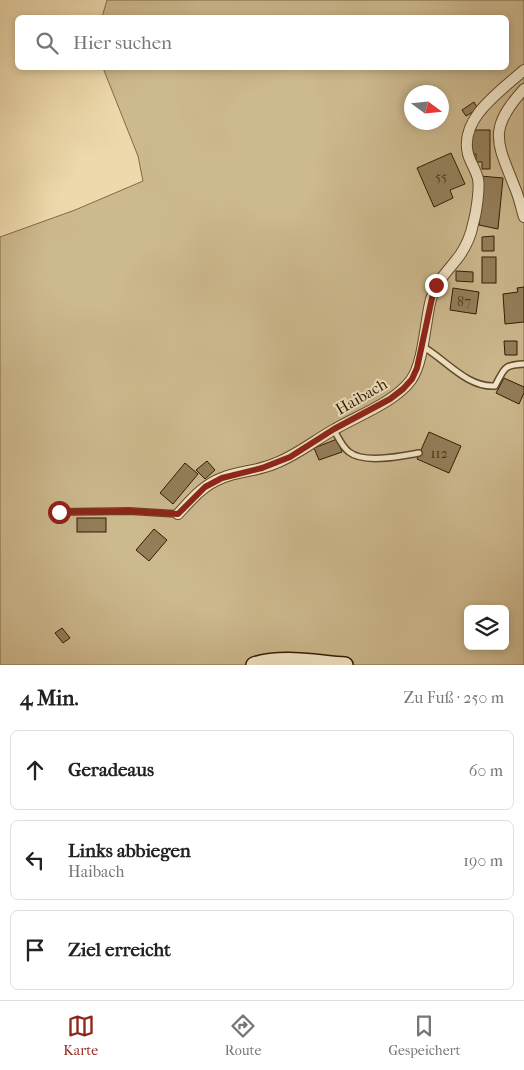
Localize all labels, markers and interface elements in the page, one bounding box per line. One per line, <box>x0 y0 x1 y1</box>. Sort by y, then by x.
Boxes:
search box <box>15 15 509 70</box>
icon: search <box>33 29 61 57</box>
text: Hier suchen <box>73 32 172 54</box>
north arrow <box>404 85 449 130</box>
house number: 55 <box>435 168 447 185</box>
route end <box>425 274 448 297</box>
house number: 87 <box>457 293 471 310</box>
street label: Haibach <box>332 374 390 419</box>
house number: 112 <box>430 445 448 462</box>
route start <box>48 501 71 524</box>
map controls <box>464 605 509 650</box>
button: layers <box>464 605 509 650</box>
text: 4 Min. <box>20 686 79 710</box>
text: Zu Fuß · 250 m <box>404 688 504 707</box>
icon: ahead <box>21 756 49 784</box>
text: Geradeaus <box>68 759 154 781</box>
text: 60 m <box>469 761 503 780</box>
text: Links abbiegen <box>68 840 191 862</box>
icon: left <box>21 846 49 874</box>
text: 190 m <box>463 851 503 870</box>
text: Haibach <box>68 862 124 881</box>
icon: arrive <box>21 936 49 964</box>
text: Ziel erreicht <box>68 939 171 961</box>
tab: Karte <box>63 1012 98 1059</box>
tab: Route <box>225 1012 262 1059</box>
tab: Gespeichert <box>388 1012 461 1059</box>

